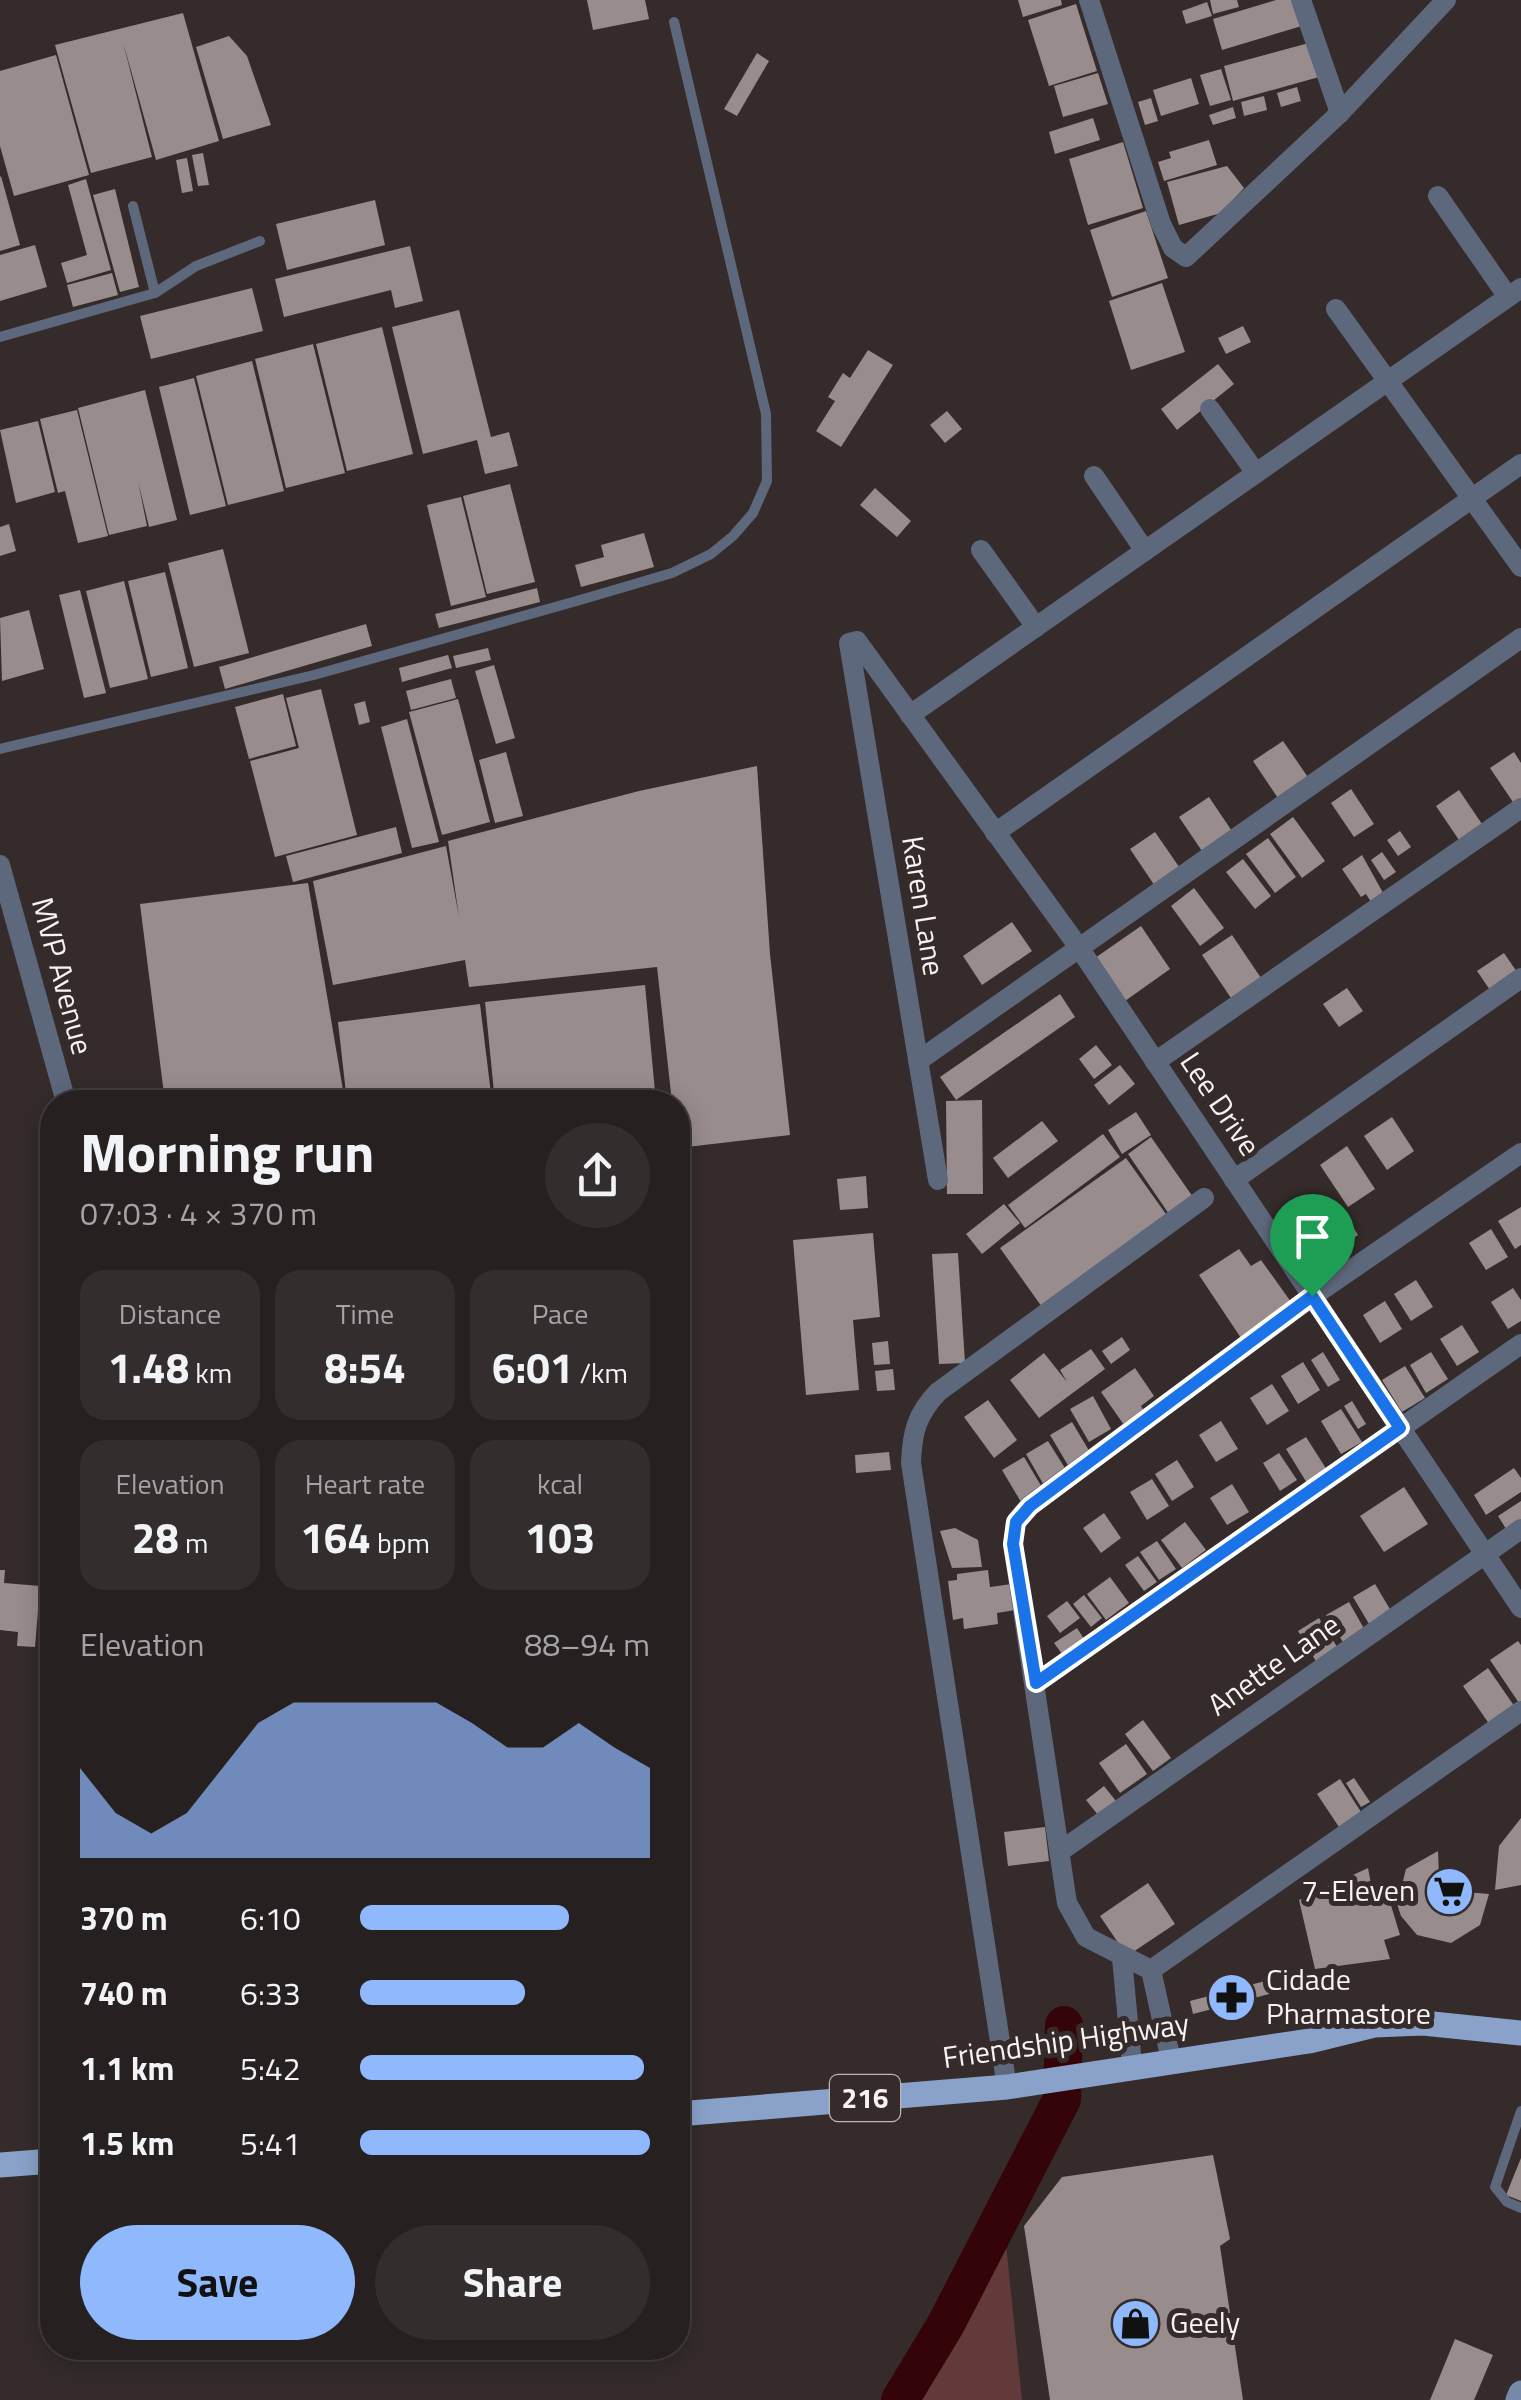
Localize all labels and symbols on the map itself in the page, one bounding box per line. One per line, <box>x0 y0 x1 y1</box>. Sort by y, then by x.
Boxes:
street label: Karen Lane <box>890 833 958 979</box>
street label: MVP Avenue <box>20 892 106 1059</box>
street label: Lee Drive <box>1169 1042 1273 1165</box>
pin <box>1270 1194 1355 1297</box>
street label: Anette Lane <box>1198 1602 1349 1727</box>
supermarket icon: 7-Eleven <box>1424 1865 1476 1917</box>
place label: 7-Eleven <box>1301 1867 1415 1913</box>
place label: Cidade Pharmastore <box>1266 1956 1431 2036</box>
pharmacy icon: Cidade Pharmastore <box>1205 1971 1257 2023</box>
street label: Friendship Highway <box>940 2000 1192 2080</box>
road number: 216 <box>830 2075 900 2121</box>
shop icon: Geely <box>1109 2297 1161 2349</box>
place label: Geely <box>1170 2299 1240 2345</box>

